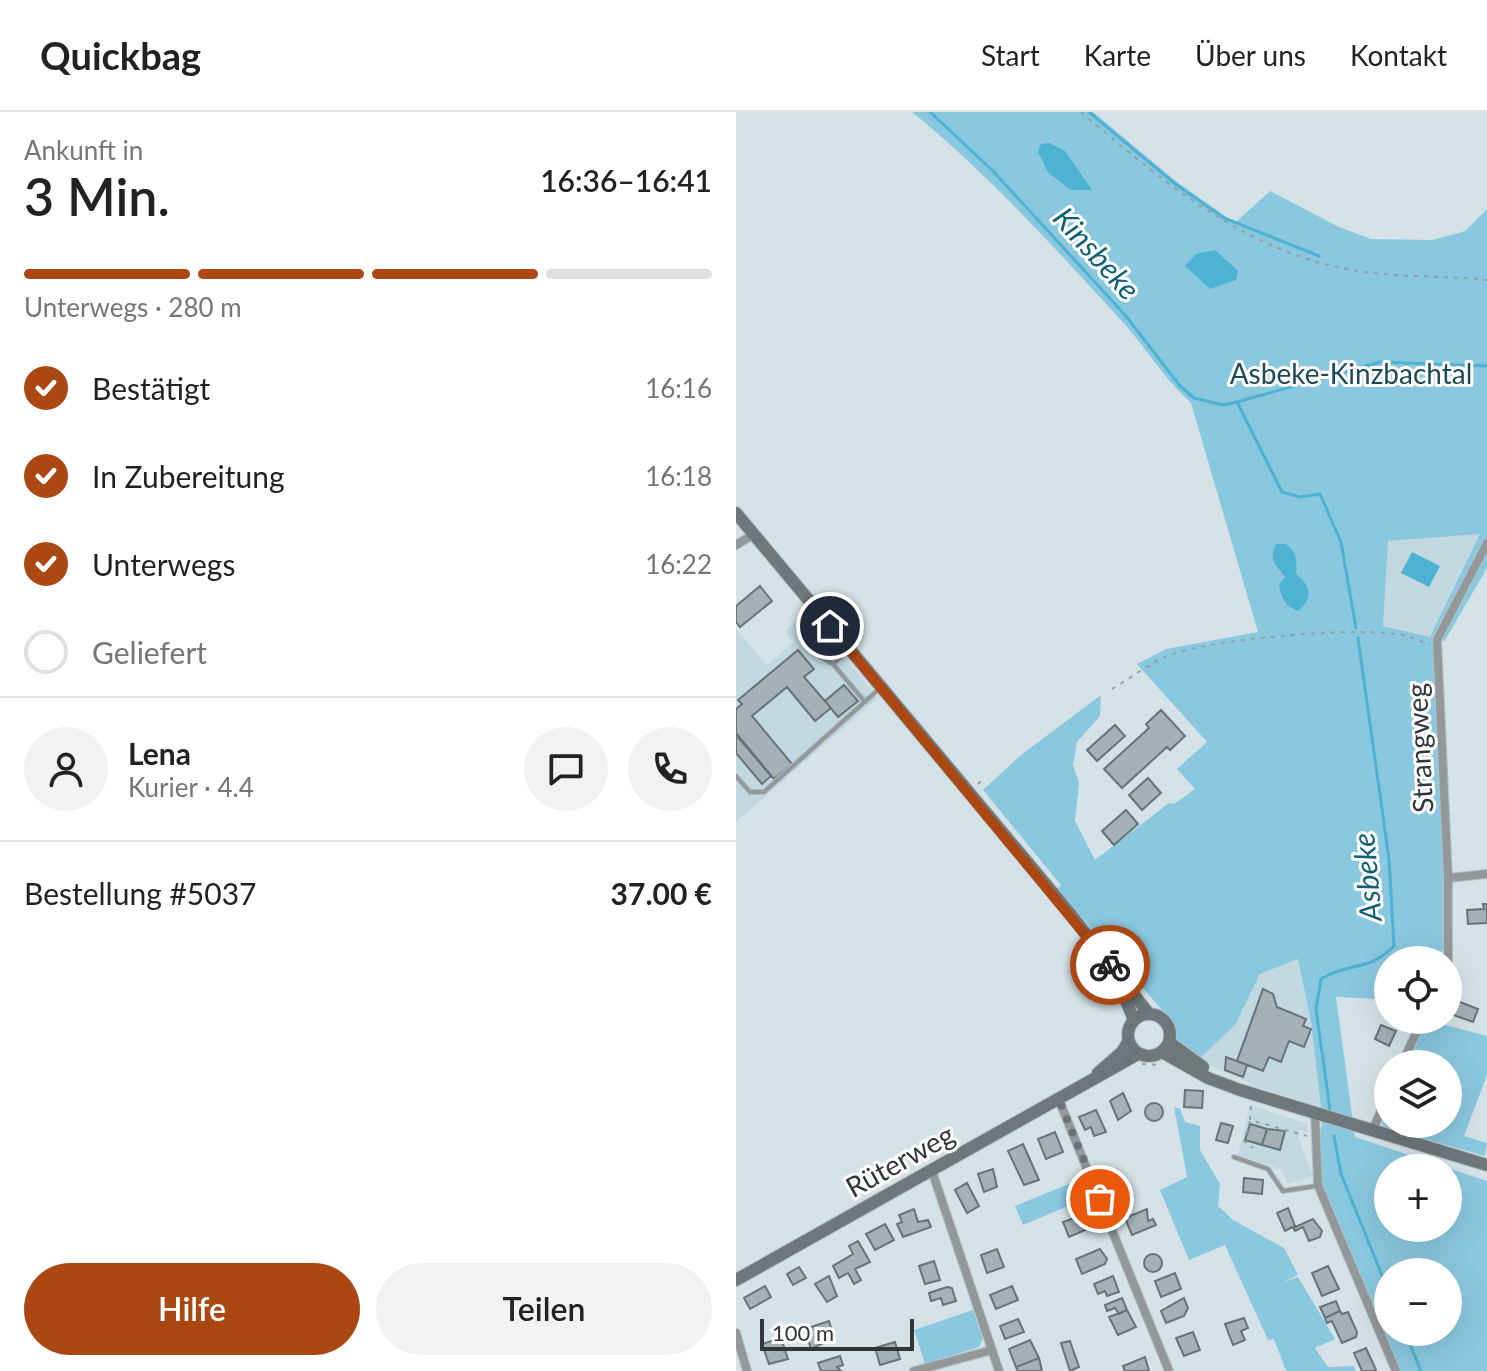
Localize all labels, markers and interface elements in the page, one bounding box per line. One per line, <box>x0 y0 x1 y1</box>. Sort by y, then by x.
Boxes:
text: Quickbag <box>40 32 201 78</box>
text: Start <box>981 38 1040 72</box>
text: Karte <box>1084 38 1151 72</box>
text: Über uns <box>1195 38 1306 72</box>
text: Kontakt <box>1350 38 1447 72</box>
text: Ankunft in <box>24 134 143 166</box>
text: 16:36–16:41 <box>540 162 712 198</box>
text: 3 Min. <box>24 165 170 227</box>
water label: Kinsbeke <box>1047 199 1148 306</box>
text: Unterwegs · 280 m <box>24 291 242 323</box>
park label: Asbeke-Kinzbachtal <box>1230 356 1472 390</box>
icon: check <box>24 366 68 410</box>
text: Bestätigt <box>92 370 210 406</box>
text: 16:16 <box>645 372 712 404</box>
icon: check <box>24 454 68 498</box>
text: In Zubereitung <box>92 458 285 494</box>
text: 16:18 <box>645 460 712 492</box>
icon: check <box>24 542 68 586</box>
text: Unterwegs <box>92 546 235 582</box>
text: 16:22 <box>645 548 712 580</box>
pin <box>796 592 864 660</box>
icon: home <box>808 604 852 648</box>
text: Geliefert <box>92 634 207 670</box>
street label: Strangweg <box>1399 682 1439 814</box>
button: person <box>24 727 108 811</box>
button: chat <box>524 727 608 811</box>
button: phone <box>628 727 712 811</box>
text: Lena <box>128 735 191 771</box>
text: Kurier · 4.4 <box>128 771 254 803</box>
water label: Asbeke <box>1344 831 1388 924</box>
text: Bestellung #5037 <box>24 875 256 911</box>
text: 37.00 € <box>611 875 712 911</box>
courier <box>1070 925 1150 1005</box>
icon: bike <box>1088 943 1132 987</box>
map controls <box>1374 946 1462 1346</box>
button: locate <box>1374 946 1462 1034</box>
button: layers <box>1374 1050 1462 1138</box>
street label: Rüterweg <box>839 1116 960 1204</box>
button: + <box>1374 1154 1462 1242</box>
pin <box>1066 1165 1134 1233</box>
icon: bag <box>1078 1177 1122 1221</box>
button: − <box>1374 1258 1462 1346</box>
button: Hilfe <box>24 1263 360 1355</box>
button: Teilen <box>376 1263 712 1355</box>
scale bar <box>760 1315 914 1351</box>
text: 100 m <box>772 1319 834 1346</box>

